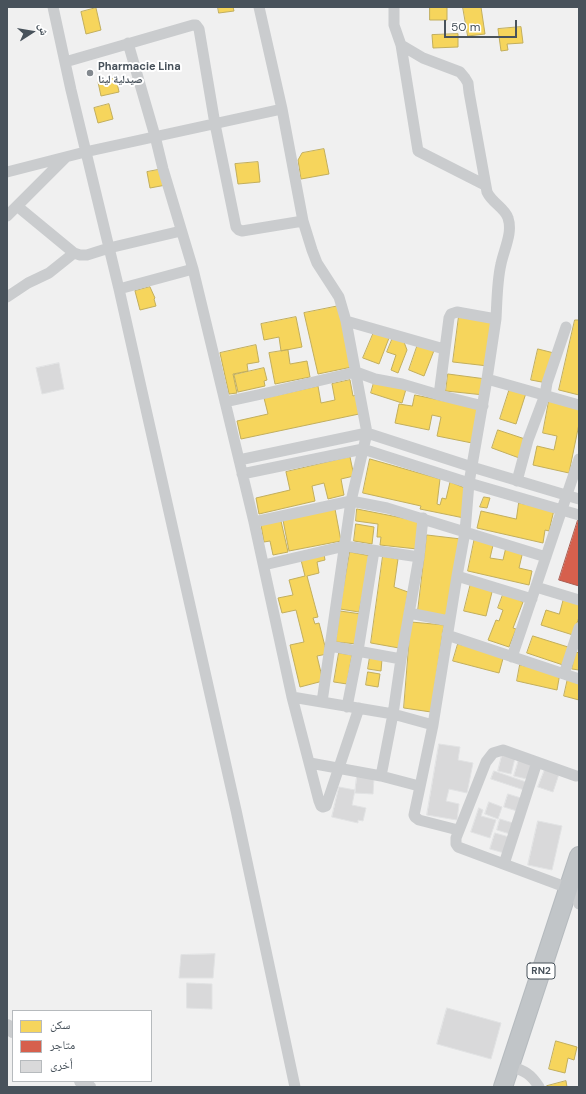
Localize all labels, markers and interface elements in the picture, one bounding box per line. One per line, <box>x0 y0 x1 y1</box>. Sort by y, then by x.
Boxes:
north arrow <box>12 12 52 52</box>
scale bar <box>446 12 519 38</box>
text: 50 m <box>451 19 480 35</box>
text: ش <box>36 22 52 37</box>
place label: Pharmacie Lina صيدلية لينا <box>98 60 181 86</box>
marker: Pharmacie Lina صيدلية لينا <box>85 68 95 78</box>
road number: RN2 <box>527 963 555 979</box>
legend <box>12 1010 152 1082</box>
text: سكن <box>50 1017 70 1033</box>
text: متاجر <box>50 1037 75 1053</box>
text: أخرى <box>50 1057 73 1073</box>

